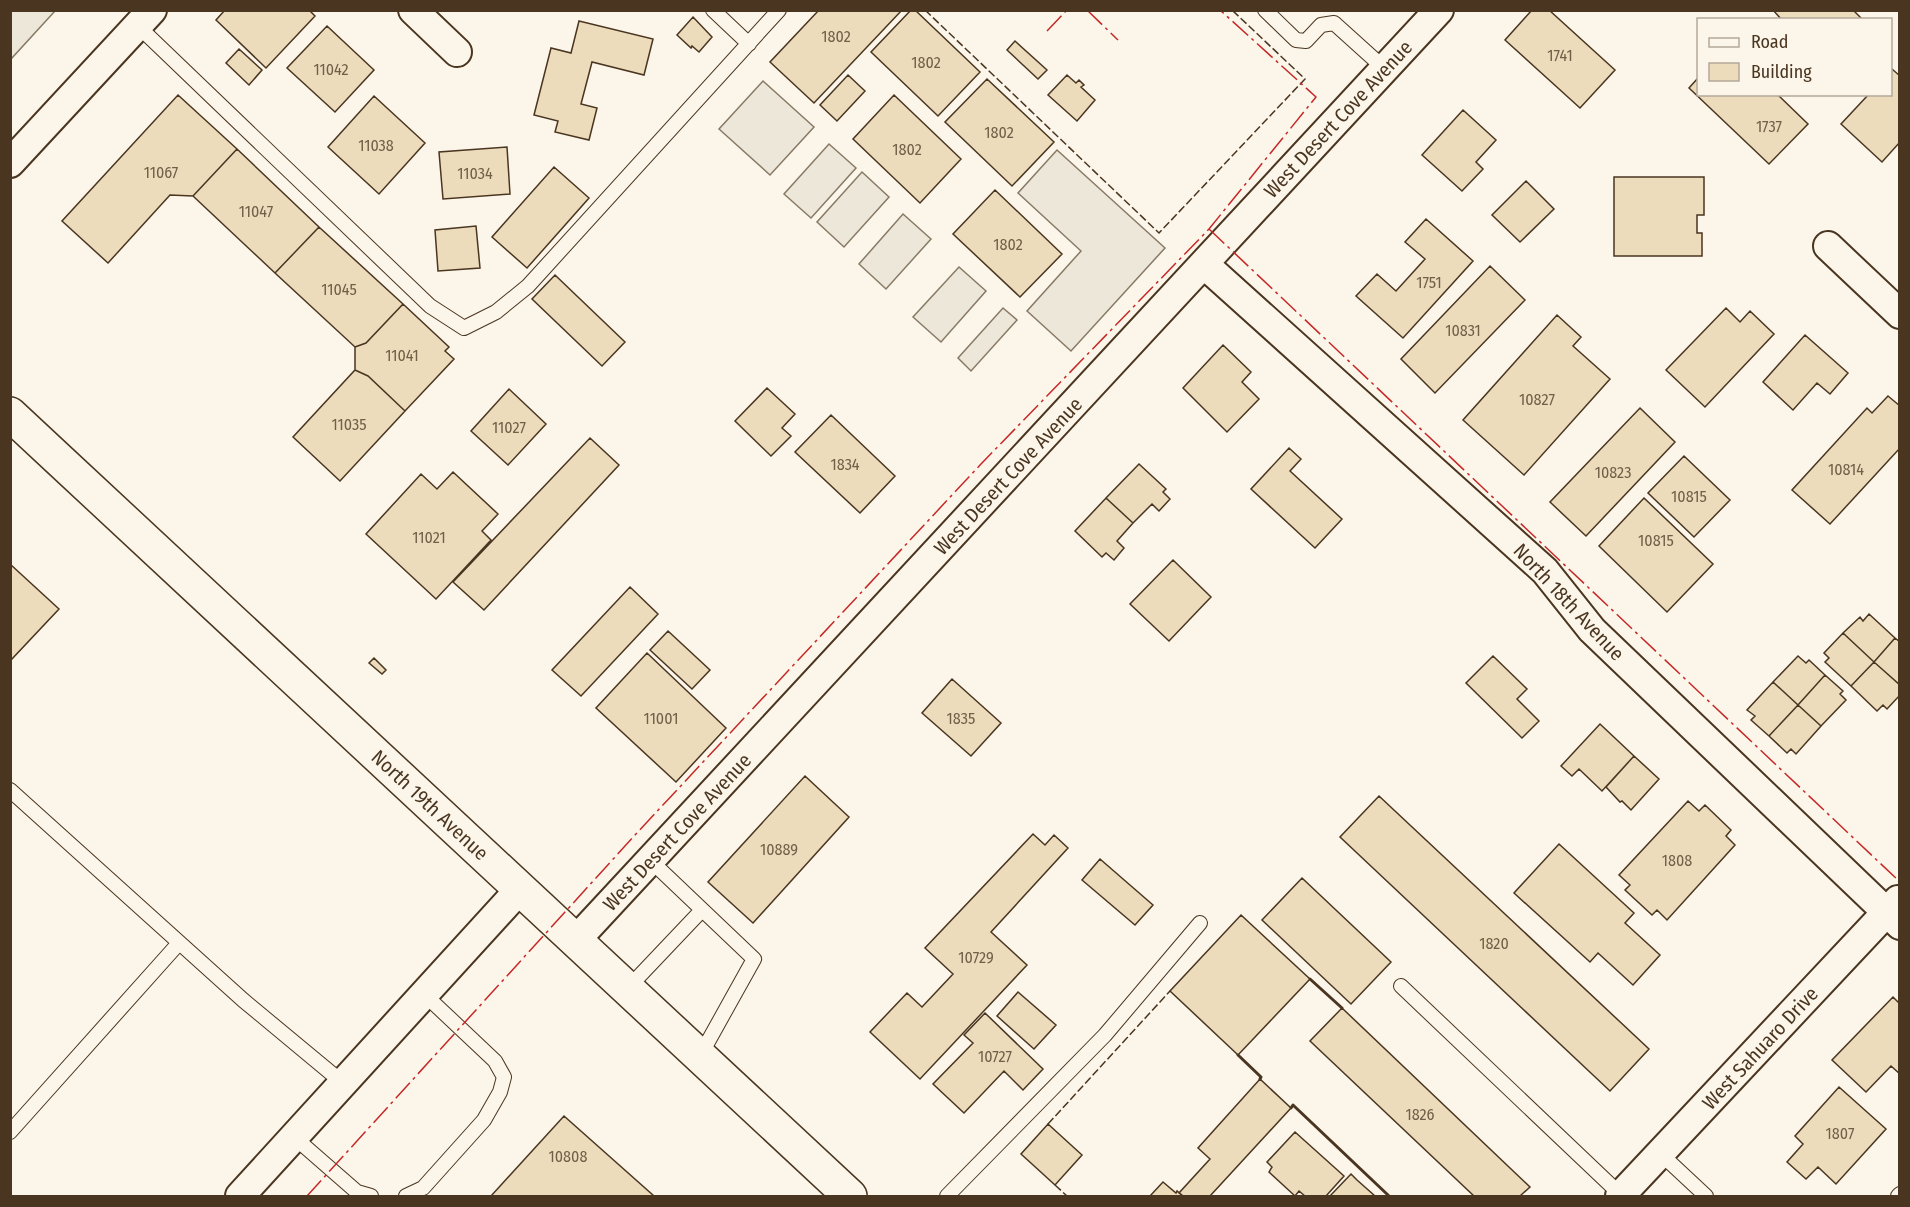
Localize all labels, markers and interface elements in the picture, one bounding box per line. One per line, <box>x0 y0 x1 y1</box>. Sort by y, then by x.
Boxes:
legend <box>1697 18 1892 96</box>
house number: 1802 <box>821 27 851 46</box>
text: Road <box>1751 31 1788 53</box>
street label: West Desert Cove Avenue <box>1259 35 1417 203</box>
house number: 1741 <box>1547 46 1573 65</box>
house number: 1802 <box>911 53 941 72</box>
house number: 11042 <box>313 60 349 79</box>
text: Building <box>1751 61 1812 83</box>
house number: 1737 <box>1756 117 1783 136</box>
house number: 1802 <box>984 123 1014 142</box>
house number: 11038 <box>358 136 394 155</box>
house number: 1802 <box>892 140 922 159</box>
house number: 11067 <box>144 163 179 182</box>
house number: 11034 <box>457 164 493 183</box>
house number: 11047 <box>239 202 274 221</box>
house number: 1802 <box>993 235 1023 254</box>
house number: 1751 <box>1416 273 1442 292</box>
house number: 11045 <box>321 280 357 299</box>
house number: 10831 <box>1445 321 1481 340</box>
house number: 11041 <box>385 346 419 365</box>
house number: 10827 <box>1519 390 1555 409</box>
street label: West Desert Cove Avenue <box>929 392 1087 560</box>
house number: 11035 <box>332 415 367 434</box>
house number: 11027 <box>492 418 526 437</box>
house number: 1834 <box>830 455 860 474</box>
house number: 10814 <box>1828 460 1864 479</box>
house number: 10823 <box>1595 463 1631 482</box>
house number: 10815 <box>1671 487 1707 506</box>
house number: 11021 <box>412 528 446 547</box>
house number: 10815 <box>1638 531 1674 550</box>
street label: North 18th Avenue <box>1509 539 1629 665</box>
house number: 11001 <box>644 709 678 728</box>
house number: 1835 <box>947 709 975 728</box>
street label: North 19th Avenue <box>367 745 493 865</box>
street label: West Desert Cove Avenue <box>598 748 756 916</box>
house number: 10889 <box>760 840 798 859</box>
house number: 1808 <box>1662 851 1692 870</box>
house number: 1820 <box>1479 934 1509 953</box>
house number: 10729 <box>958 948 994 967</box>
street label: West Sahuaro Drive <box>1697 982 1823 1114</box>
house number: 10727 <box>978 1047 1013 1066</box>
house number: 1826 <box>1405 1105 1435 1124</box>
house number: 1807 <box>1826 1124 1855 1143</box>
house number: 10808 <box>549 1147 587 1166</box>

